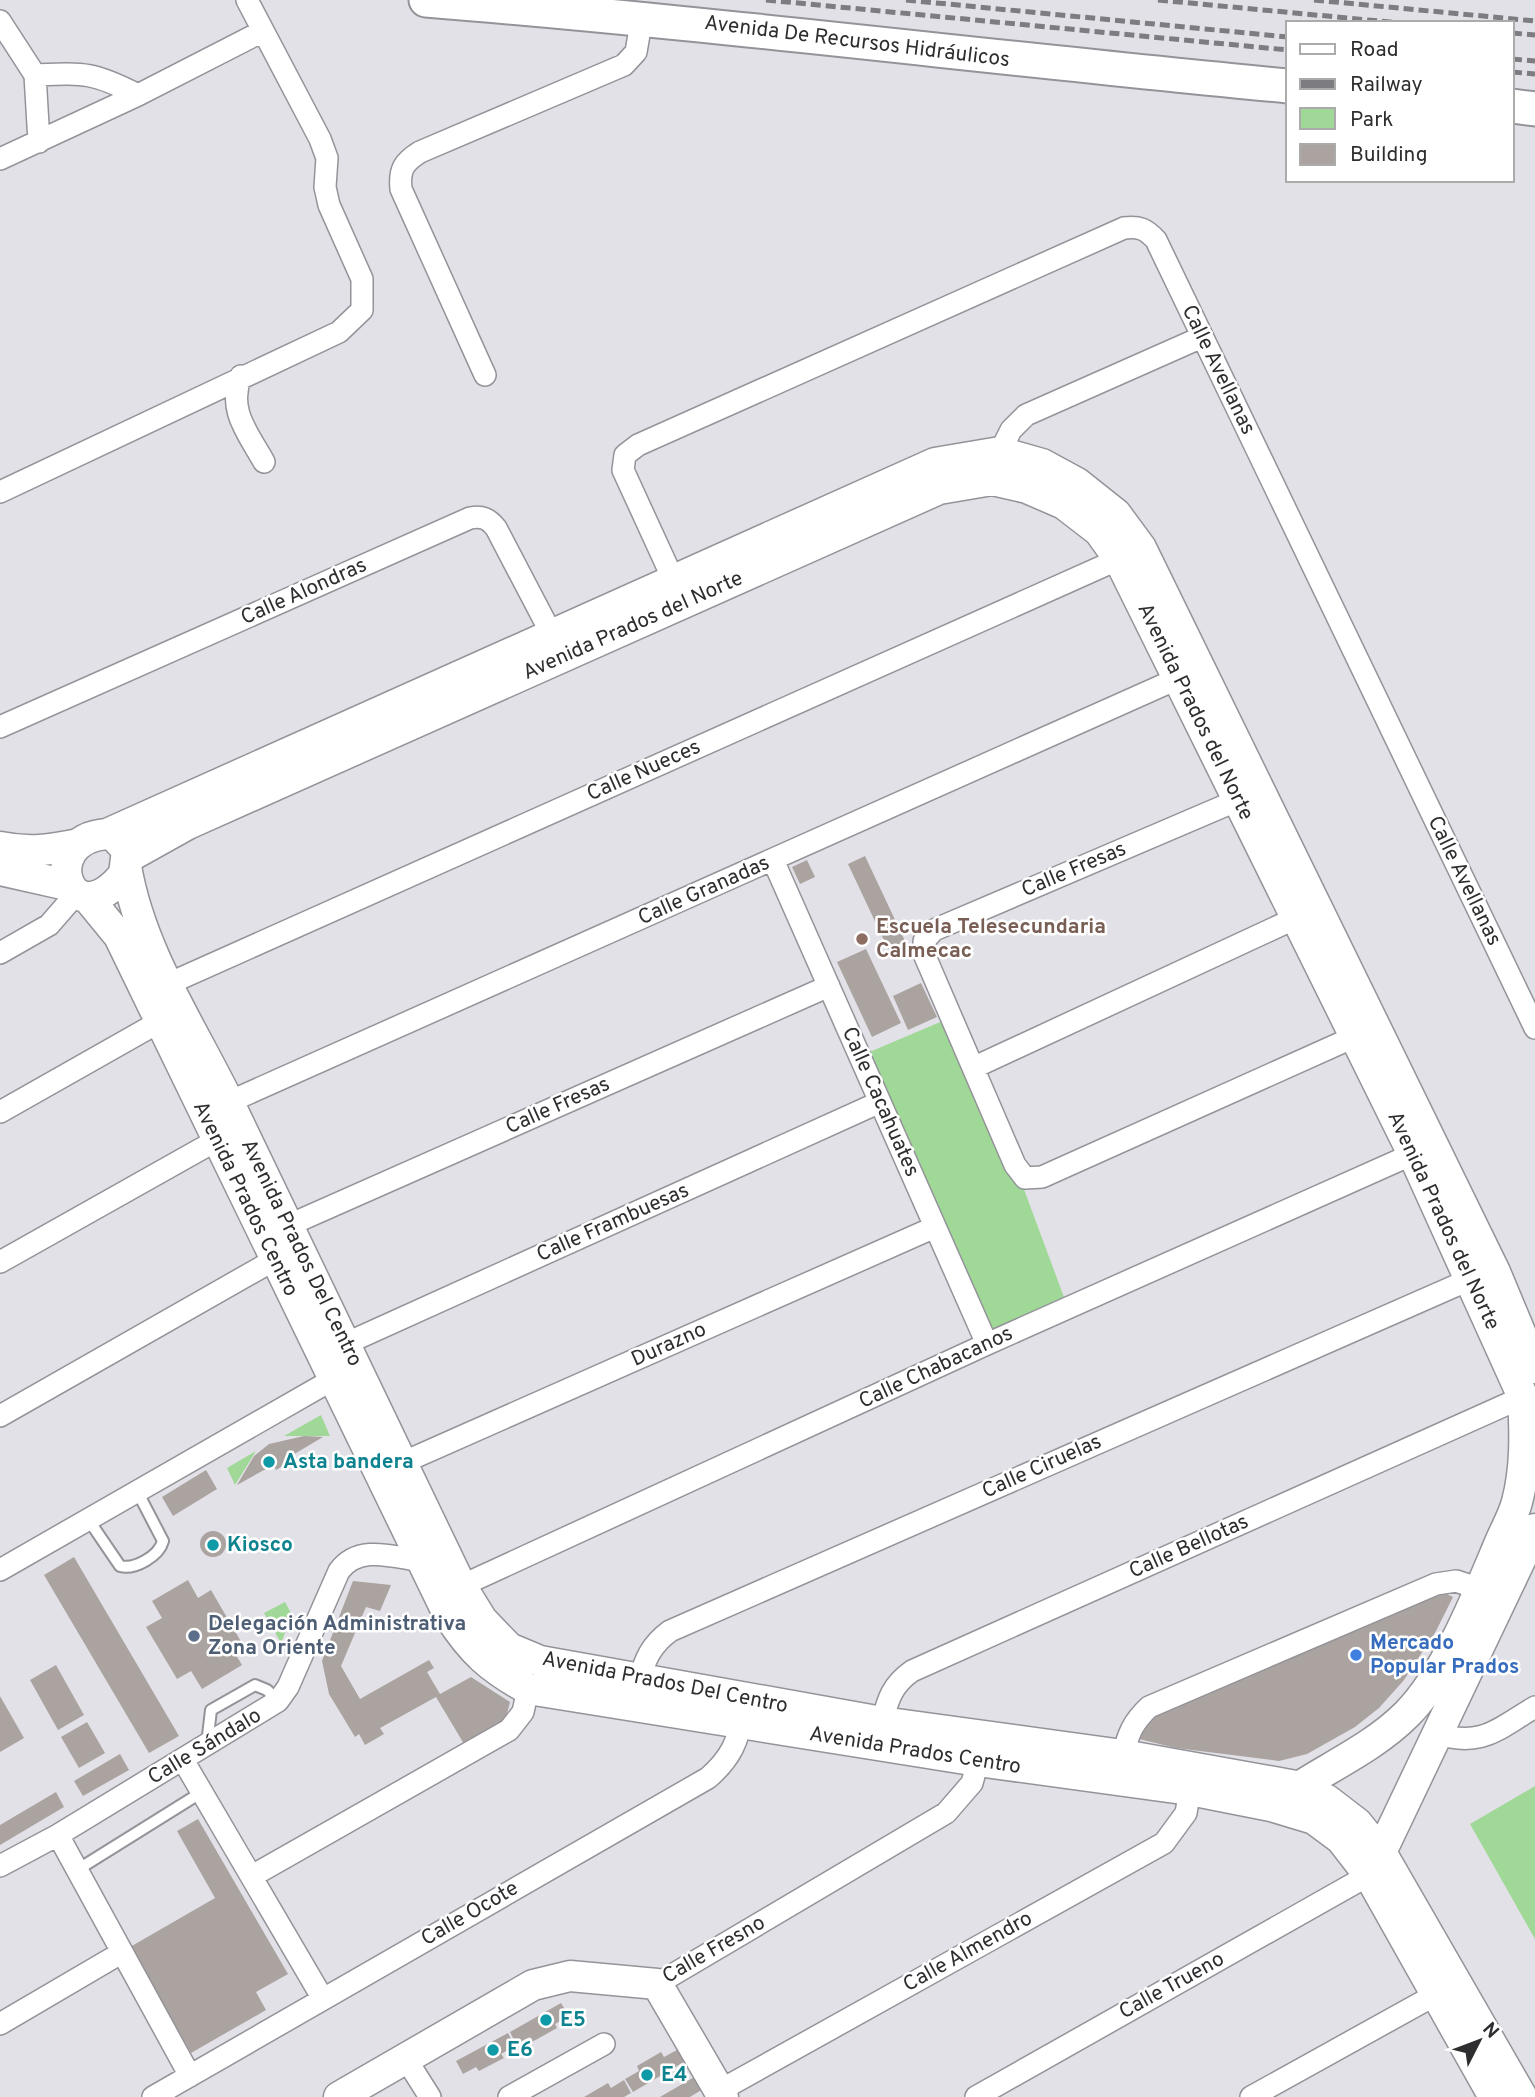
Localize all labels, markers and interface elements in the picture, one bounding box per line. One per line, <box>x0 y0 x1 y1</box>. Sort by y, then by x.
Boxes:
street label: Avenida De Recursos Hidráulicos <box>703 10 1011 74</box>
legend <box>1286 21 1514 182</box>
text: Road <box>1350 37 1399 64</box>
text: Railway <box>1350 72 1423 99</box>
text: Park <box>1350 107 1393 134</box>
text: Building <box>1350 142 1428 169</box>
street label: Calle Avellanas <box>1175 301 1261 439</box>
street label: Calle Alondras <box>237 552 371 632</box>
street label: Avenida Prados del Norte <box>519 565 747 687</box>
street label: Avenida Prados del Norte <box>1131 599 1259 825</box>
street label: Calle Nueces <box>583 734 705 808</box>
street label: Calle Avellanas <box>1421 812 1507 950</box>
street label: Calle Fresas <box>1017 836 1131 904</box>
street label: Calle Granadas <box>634 850 774 932</box>
place label: Escuela Telesecundaria Calmecac <box>876 914 1106 965</box>
marker: Escuela Telesecundaria Calmecac <box>854 931 870 947</box>
street label: Calle Cacahuates <box>835 1023 925 1181</box>
street label: Calle Fresas <box>502 1071 614 1141</box>
street label: Avenida Prados Centro <box>186 1097 304 1301</box>
street label: Avenida Prados del Norte <box>1380 1107 1506 1335</box>
street label: Avenida Prados Del Centro <box>234 1135 368 1371</box>
street label: Calle Frambuesas <box>533 1177 693 1269</box>
street label: Durazno <box>627 1316 711 1374</box>
street label: Calle Chabacanos <box>855 1320 1017 1416</box>
street label: Calle Ciruelas <box>978 1429 1106 1505</box>
place label: Asta bandera <box>283 1449 414 1476</box>
marker: Asta bandera <box>261 1454 277 1470</box>
street label: Calle Bellotas <box>1125 1509 1253 1585</box>
place label: Kiosco <box>227 1532 293 1559</box>
marker: Kiosco <box>205 1537 221 1553</box>
place label: Delegación Administrativa Zona Oriente <box>208 1611 466 1662</box>
marker: Delegación Administrativa Zona Oriente <box>186 1628 202 1644</box>
place label: Mercado Popular Prados <box>1370 1630 1519 1681</box>
street label: Avenida Prados Del Centro <box>540 1646 790 1720</box>
marker: Mercado Popular Prados <box>1348 1647 1364 1663</box>
street label: Calle Sándalo <box>143 1703 267 1791</box>
street label: Avenida Prados Centro <box>807 1721 1023 1781</box>
street label: Calle Ocote <box>416 1875 524 1953</box>
street label: Calle Almendro <box>899 1905 1037 1999</box>
street label: Calle Fresno <box>658 1910 770 1990</box>
street label: Calle Trueno <box>1115 1946 1229 2026</box>
north arrow <box>1444 2006 1514 2076</box>
place label: E5 <box>560 2007 586 2034</box>
marker: E5 <box>538 2012 554 2028</box>
text: N <box>1477 2018 1504 2044</box>
place label: E6 <box>507 2037 533 2064</box>
marker: E6 <box>485 2042 501 2058</box>
place label: E4 <box>661 2062 688 2089</box>
marker: E4 <box>639 2067 655 2083</box>

